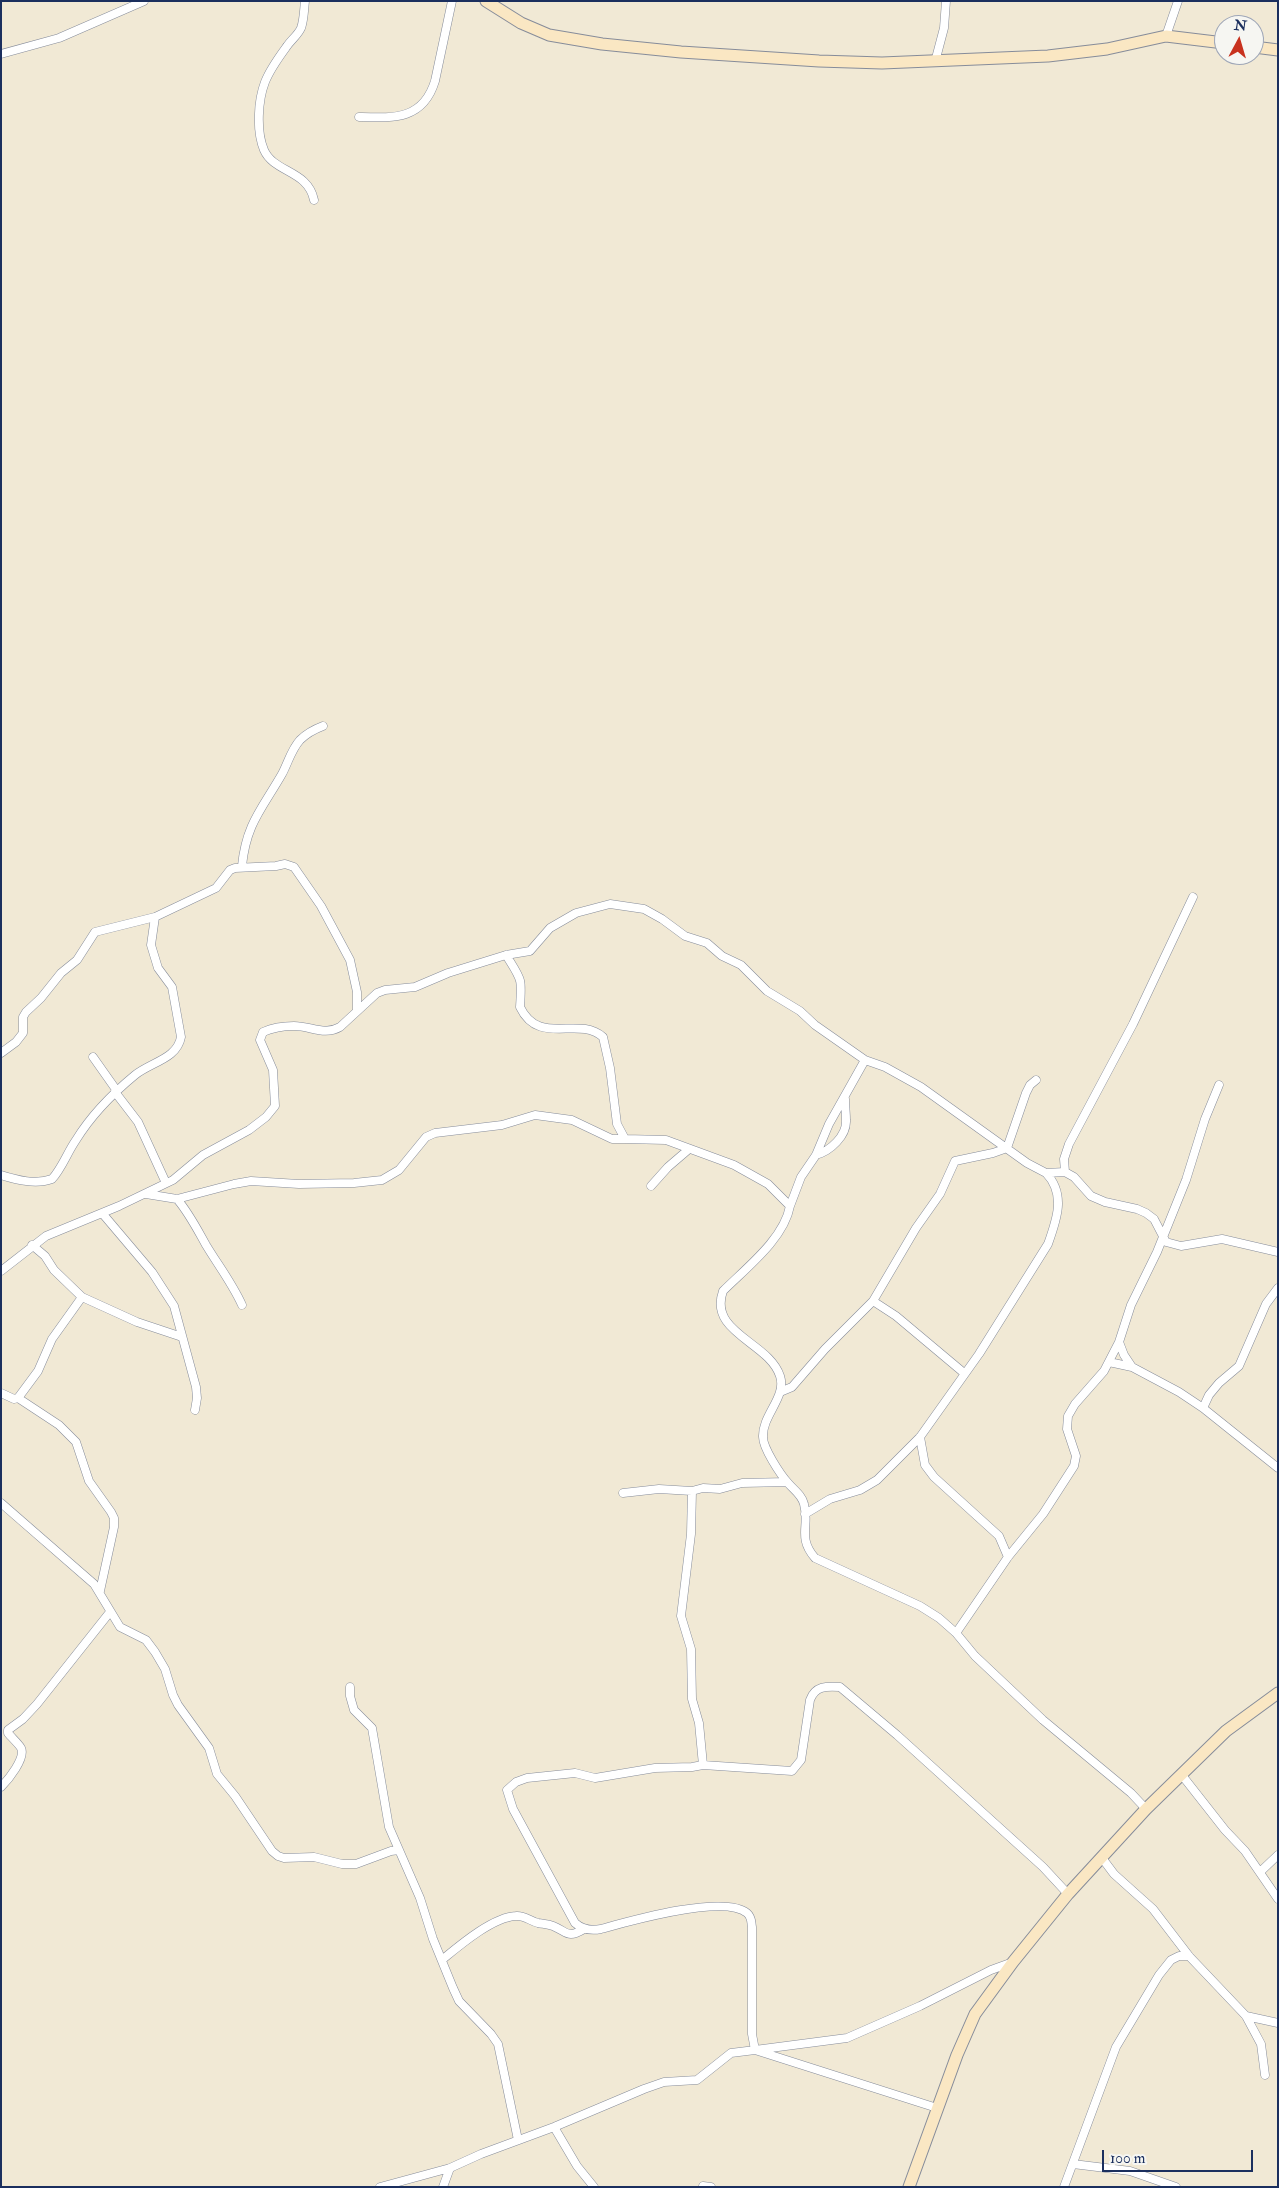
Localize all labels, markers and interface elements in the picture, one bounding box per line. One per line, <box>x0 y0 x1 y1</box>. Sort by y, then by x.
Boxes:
north arrow <box>1214 15 1264 65</box>
text: N <box>1233 16 1248 35</box>
scale bar <box>1104 2140 1255 2172</box>
text: 100 m <box>1110 2149 1145 2168</box>

